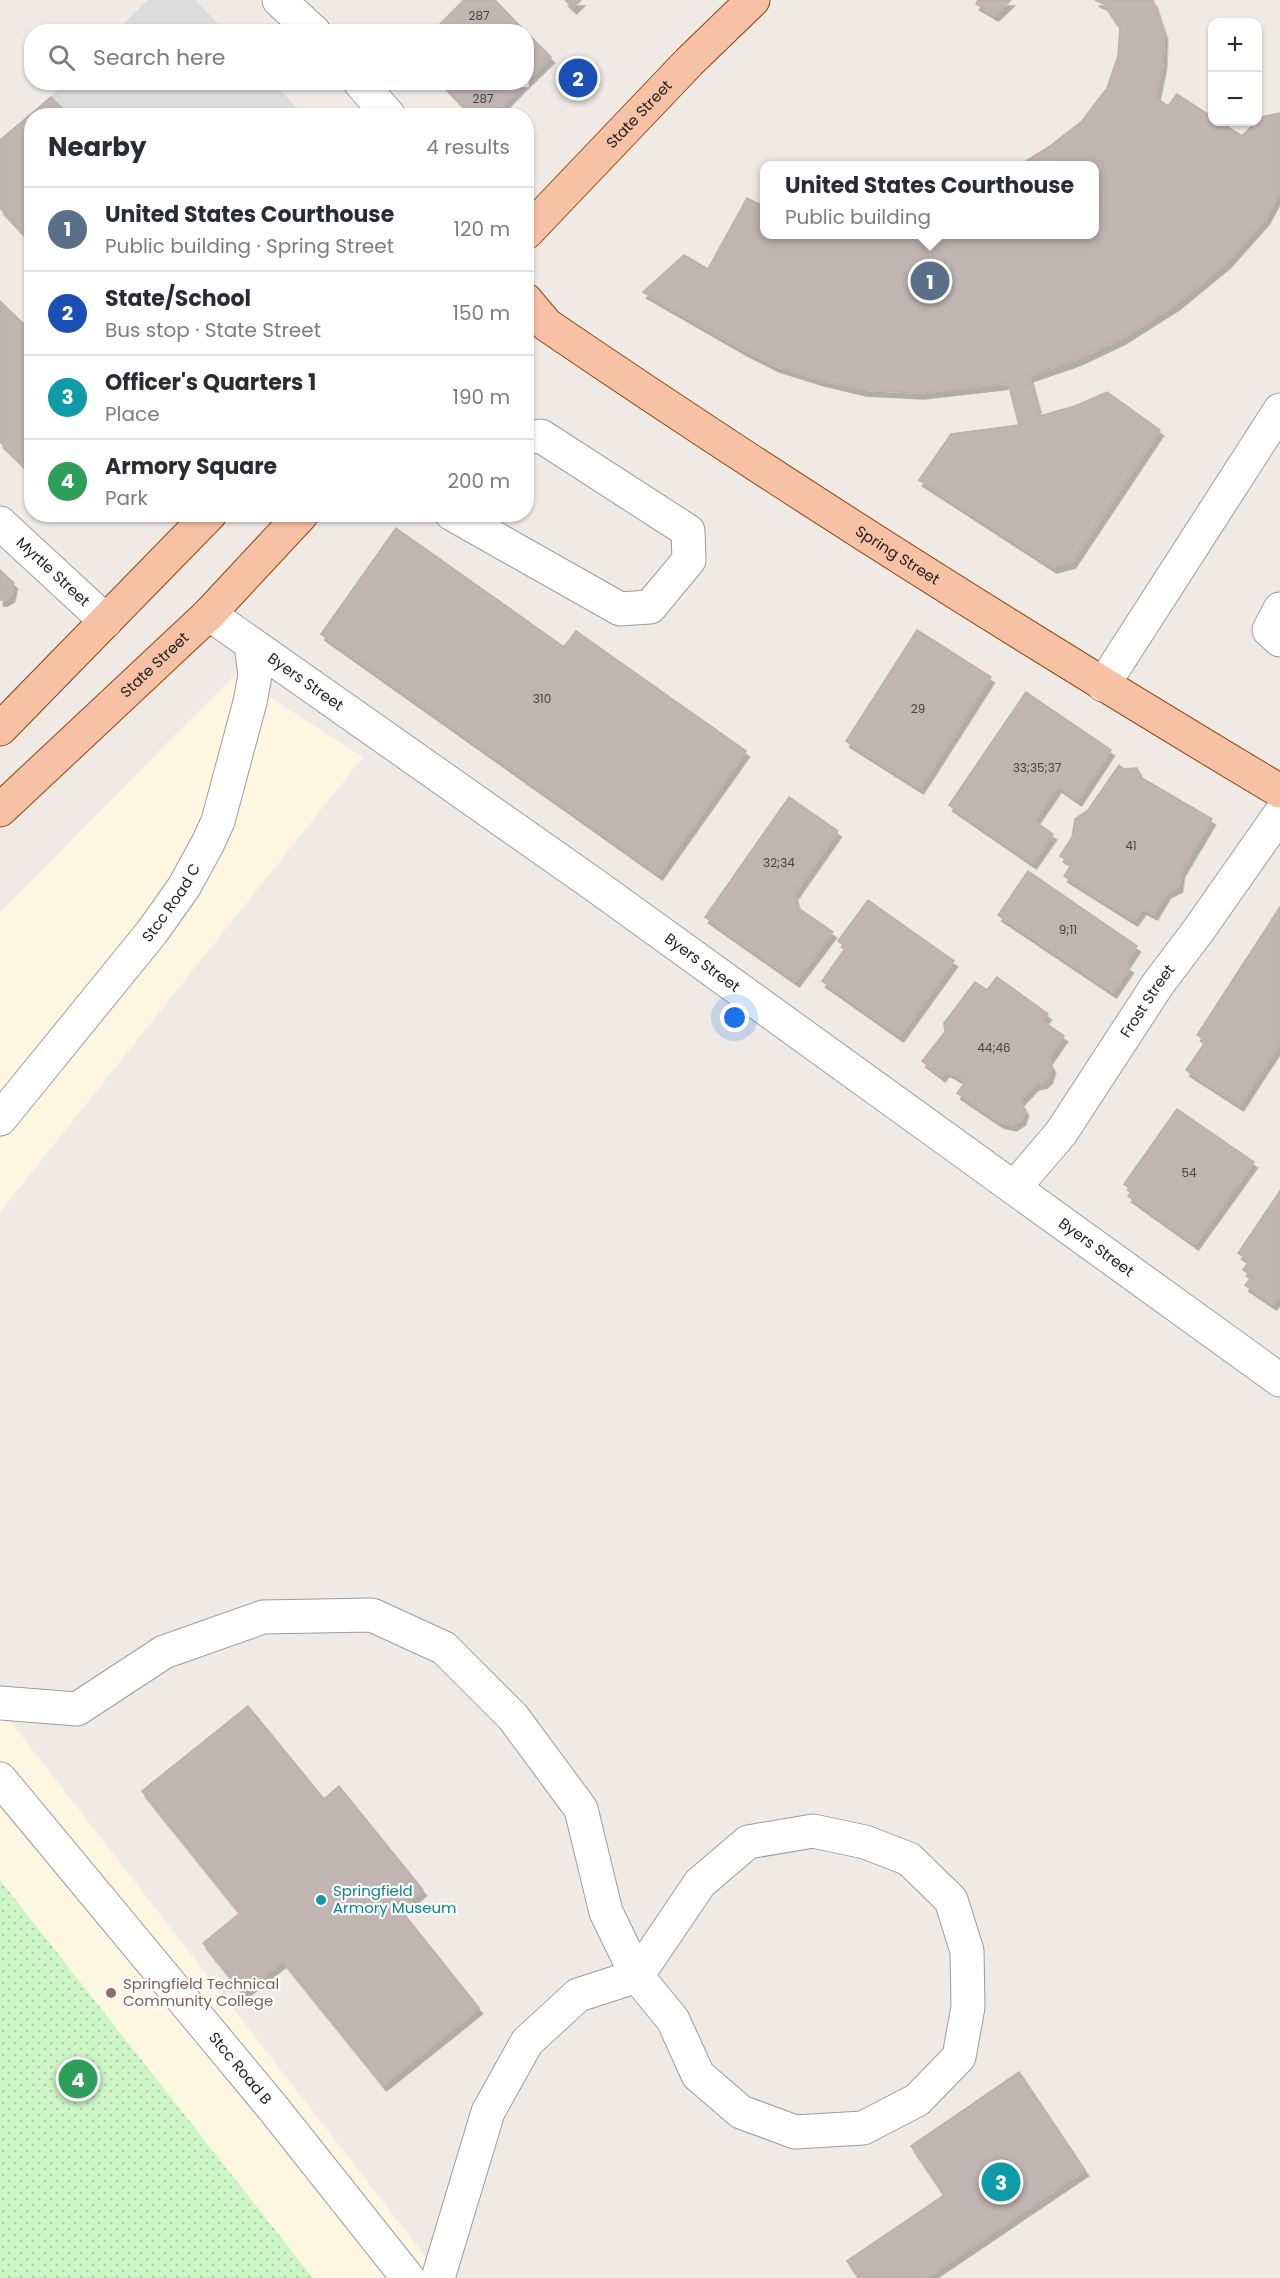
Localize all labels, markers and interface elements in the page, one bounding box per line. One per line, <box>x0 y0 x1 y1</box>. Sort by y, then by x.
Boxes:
house number: 287 <box>468 7 490 24</box>
map controls <box>1208 18 1262 126</box>
button: + <box>1208 18 1262 72</box>
search box <box>24 24 534 90</box>
icon: search <box>45 41 78 74</box>
text: Search here <box>93 42 226 73</box>
pin: 2 <box>558 56 598 100</box>
button: − <box>1208 72 1262 126</box>
street label: State Street <box>601 75 676 153</box>
house number: 287 <box>472 90 494 107</box>
text: Nearby <box>48 129 146 165</box>
text: 4 results <box>426 133 510 161</box>
popup <box>760 161 1099 239</box>
text: United States Courthouse <box>785 170 1074 201</box>
text: United States Courthouse <box>105 199 394 230</box>
text: Public building <box>785 203 931 231</box>
text: 1 <box>64 215 71 243</box>
text: 120 m <box>454 215 510 243</box>
text: Public building · Spring Street <box>105 232 394 260</box>
pin: 1 <box>910 258 950 304</box>
text: State/School <box>105 283 251 314</box>
text: 2 <box>62 299 73 327</box>
text: 150 m <box>453 299 510 327</box>
text: Bus stop · State Street <box>105 316 321 344</box>
text: Officer's Quarters 1 <box>105 367 316 398</box>
text: 3 <box>61 383 74 411</box>
text: 190 m <box>453 383 510 411</box>
text: Place <box>105 400 160 428</box>
text: Armory Square <box>105 451 277 482</box>
text: 4 <box>61 467 74 495</box>
text: 200 m <box>447 467 510 495</box>
text: Park <box>105 484 148 512</box>
street label: Spring Street <box>851 520 944 590</box>
street label: Myrtle Street <box>12 532 95 611</box>
street label: State Street <box>115 627 193 702</box>
street label: Byers Street <box>264 647 348 715</box>
house number: 310 <box>533 690 551 707</box>
house number: 29 <box>911 700 925 717</box>
house number: 33;35;37 <box>1013 759 1062 776</box>
house number: 41 <box>1125 837 1137 854</box>
house number: 32;34 <box>763 854 795 871</box>
street label: Stcc Road C <box>137 859 205 946</box>
house number: 9;11 <box>1059 921 1077 938</box>
street label: Byers Street <box>660 928 744 997</box>
street label: Frost Street <box>1115 960 1179 1042</box>
your location <box>720 1003 749 1032</box>
house number: 44;46 <box>977 1039 1011 1056</box>
house number: 54 <box>1181 1164 1197 1181</box>
street label: Byers Street <box>1054 1212 1138 1281</box>
place label: Springfield Armory Museum <box>333 1880 457 1918</box>
marker: Springfield Armory Museum <box>314 1893 328 1907</box>
place label: Springfield Technical Community College <box>123 1973 279 2011</box>
marker: Springfield Technical Community College <box>104 1986 118 2000</box>
street label: Stcc Road B <box>204 2027 277 2109</box>
pin: 4 <box>58 2056 98 2102</box>
pin: 3 <box>982 2160 1020 2204</box>

